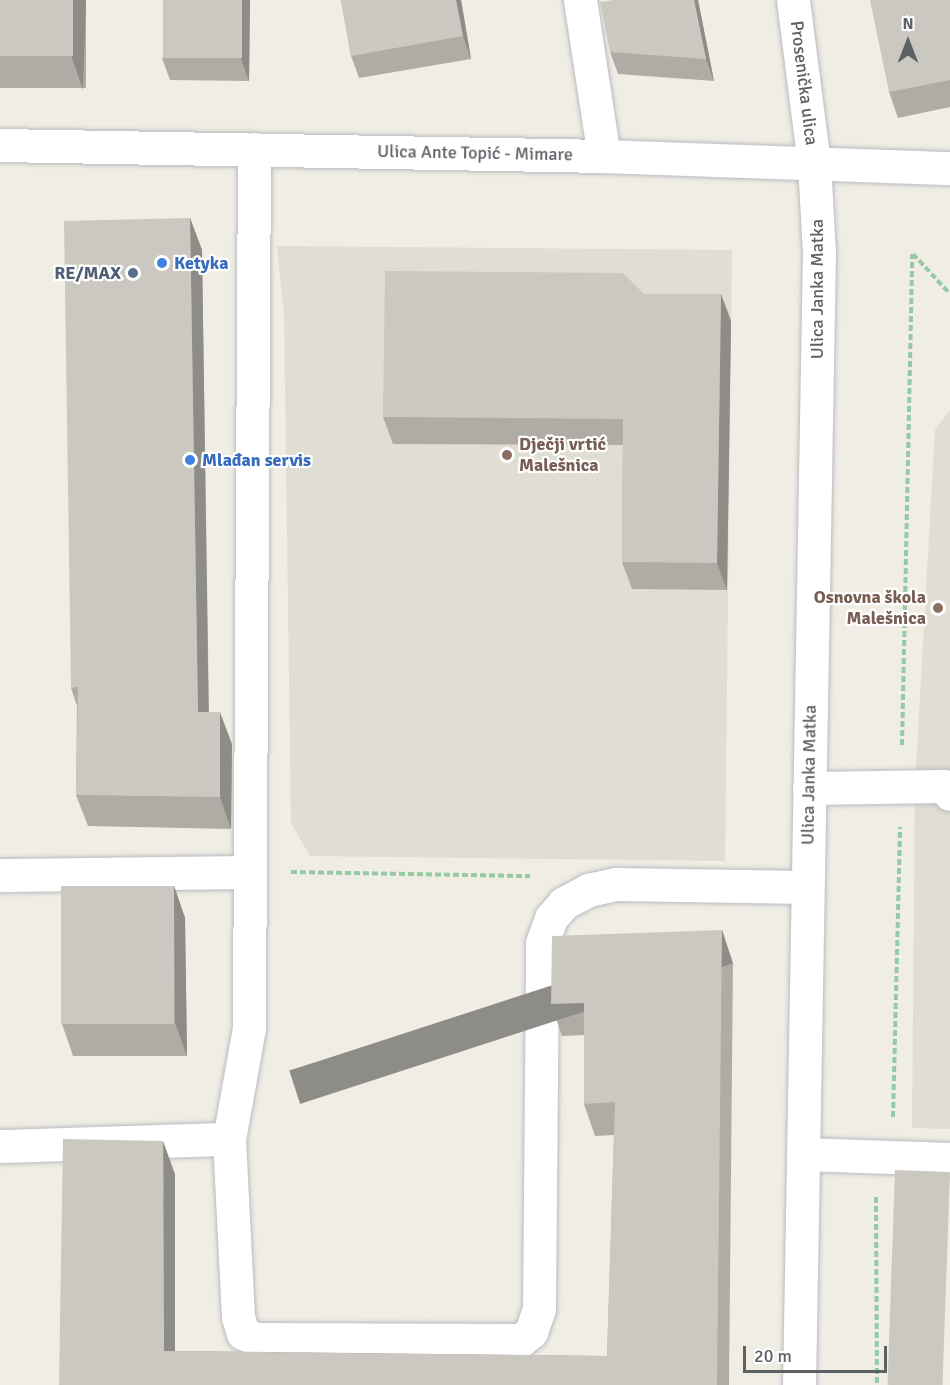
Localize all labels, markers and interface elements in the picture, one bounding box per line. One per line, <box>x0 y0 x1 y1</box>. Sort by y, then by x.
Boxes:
north arrow <box>878 12 938 72</box>
text: N <box>902 14 914 34</box>
street label: Prosenička ulica <box>786 20 822 146</box>
street label: Ulica Ante Topić - Mimare <box>377 140 573 166</box>
street label: Ulica Janka Matka <box>806 219 828 359</box>
place label: Ketyka <box>174 252 228 274</box>
marker: Ketyka <box>155 256 169 270</box>
place label: RE/MAX <box>54 262 121 284</box>
marker: RE/MAX <box>126 266 140 280</box>
place label: Dječji vrtić Malešnica <box>519 434 606 476</box>
marker: Dječji vrtić Malešnica <box>500 448 514 462</box>
place label: Mlađan servis <box>202 449 311 471</box>
marker: Mlađan servis <box>183 453 197 467</box>
place label: Osnovna škola Malešnica <box>814 587 926 630</box>
marker: Osnovna škola Malešnica <box>931 601 945 615</box>
street label: Ulica Janka Matka <box>797 705 821 845</box>
scale bar <box>746 1334 890 1372</box>
text: 20 m <box>754 1345 792 1367</box>

